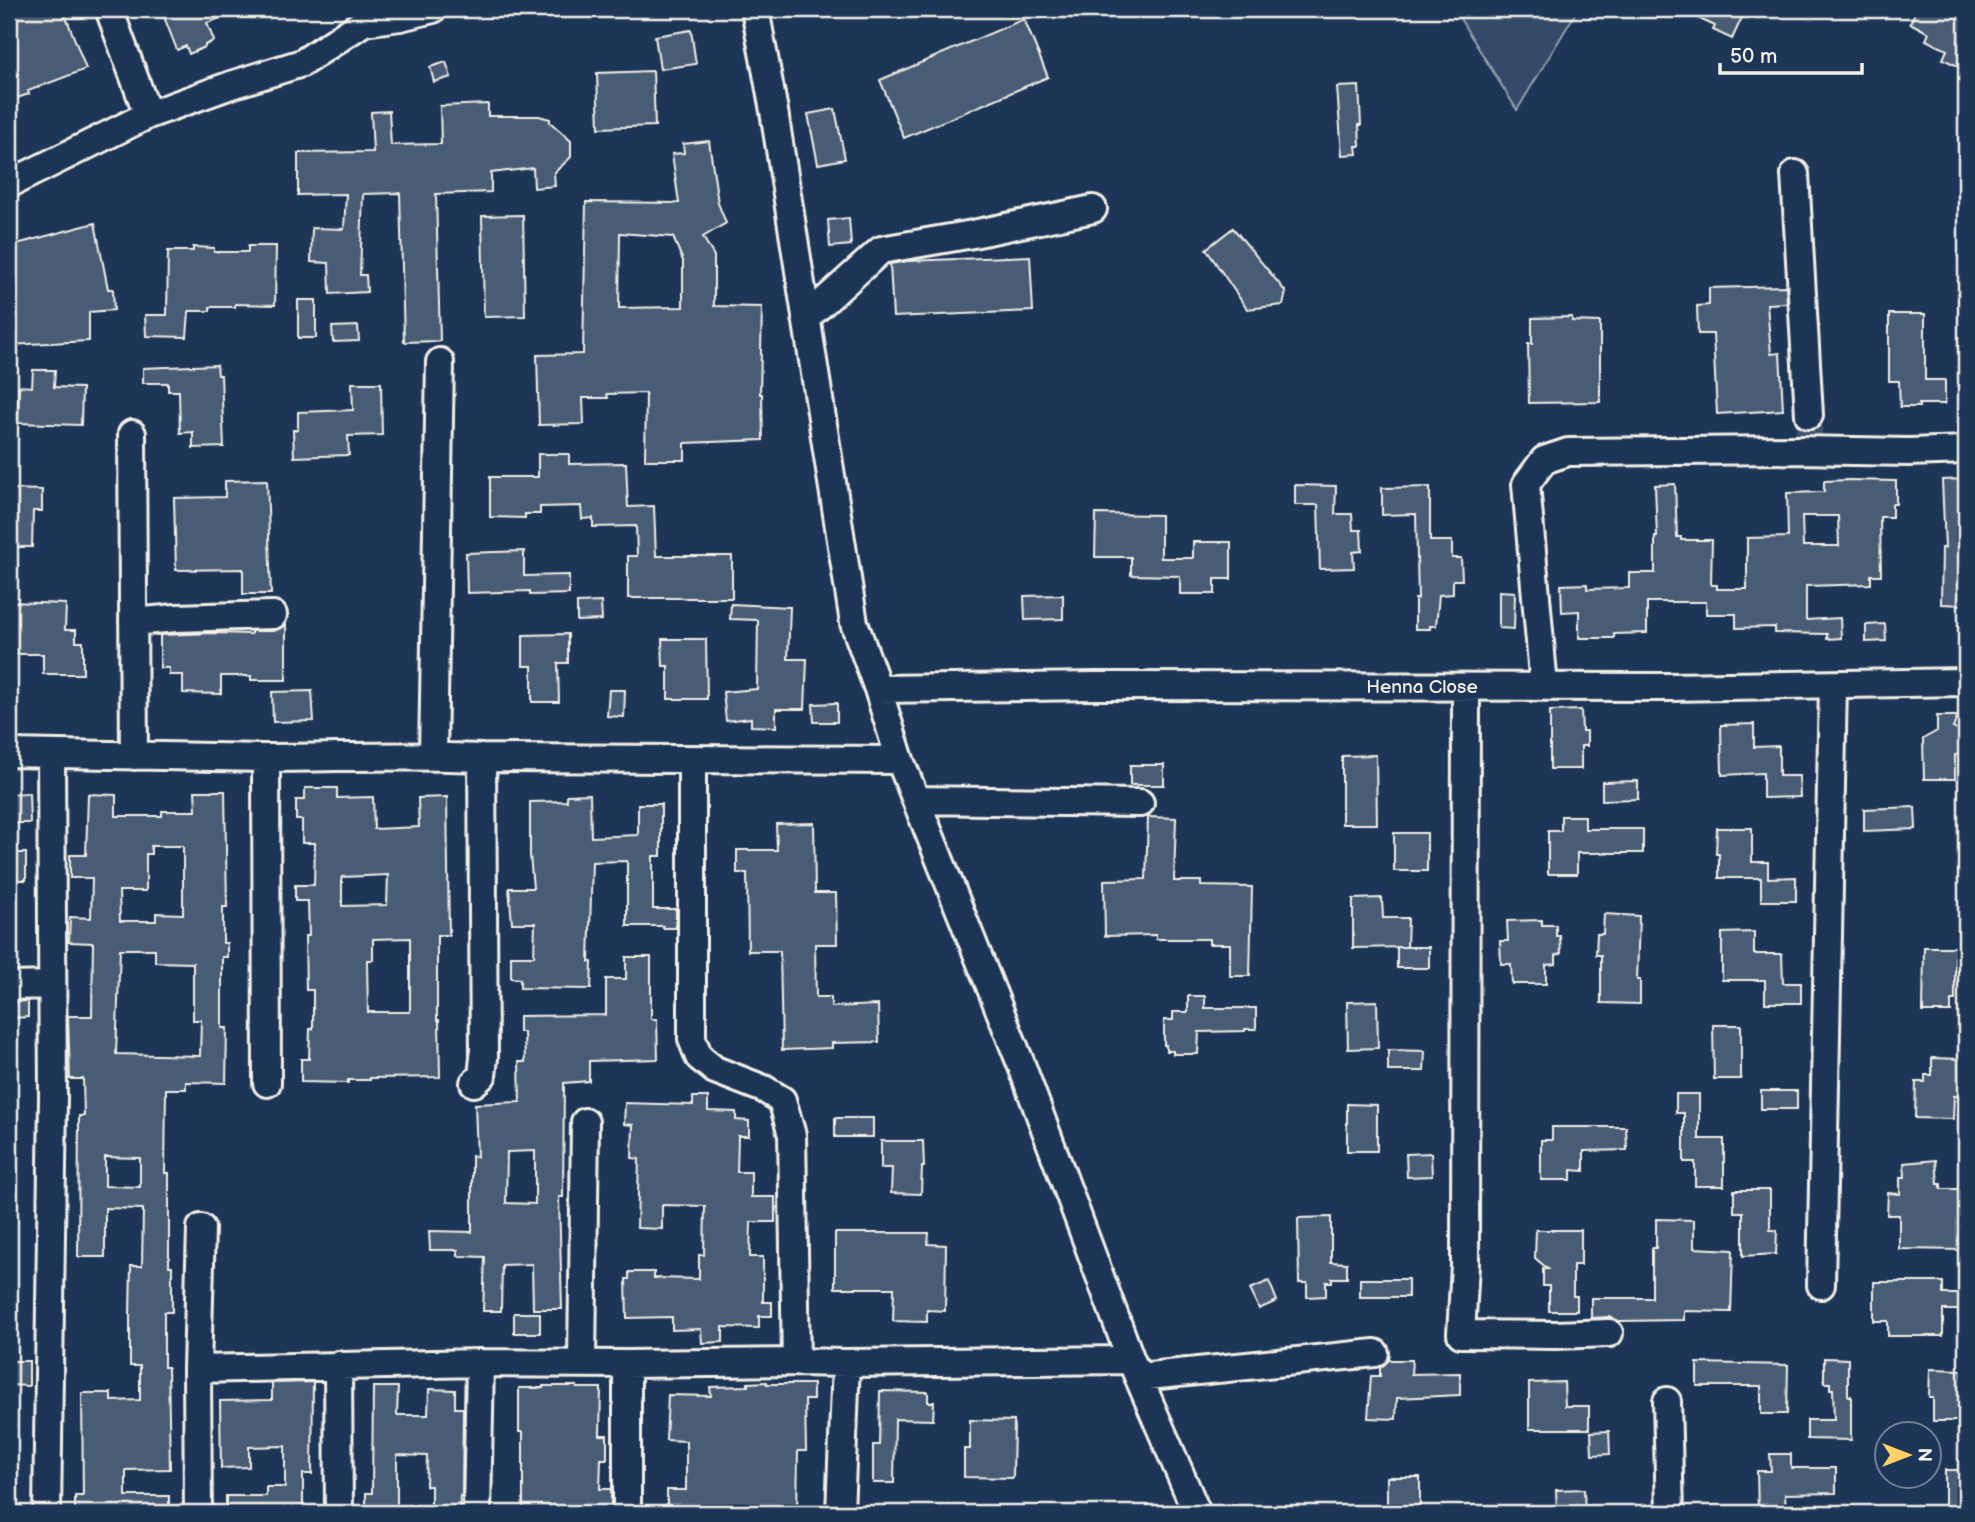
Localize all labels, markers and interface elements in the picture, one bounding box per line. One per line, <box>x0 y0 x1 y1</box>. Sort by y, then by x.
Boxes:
scale bar <box>1720 32 1861 76</box>
text: 50 m <box>1730 44 1777 69</box>
street label: Henna Close <box>1366 676 1478 699</box>
north arrow <box>1874 1420 1944 1490</box>
text: N <box>1912 1448 1935 1462</box>

